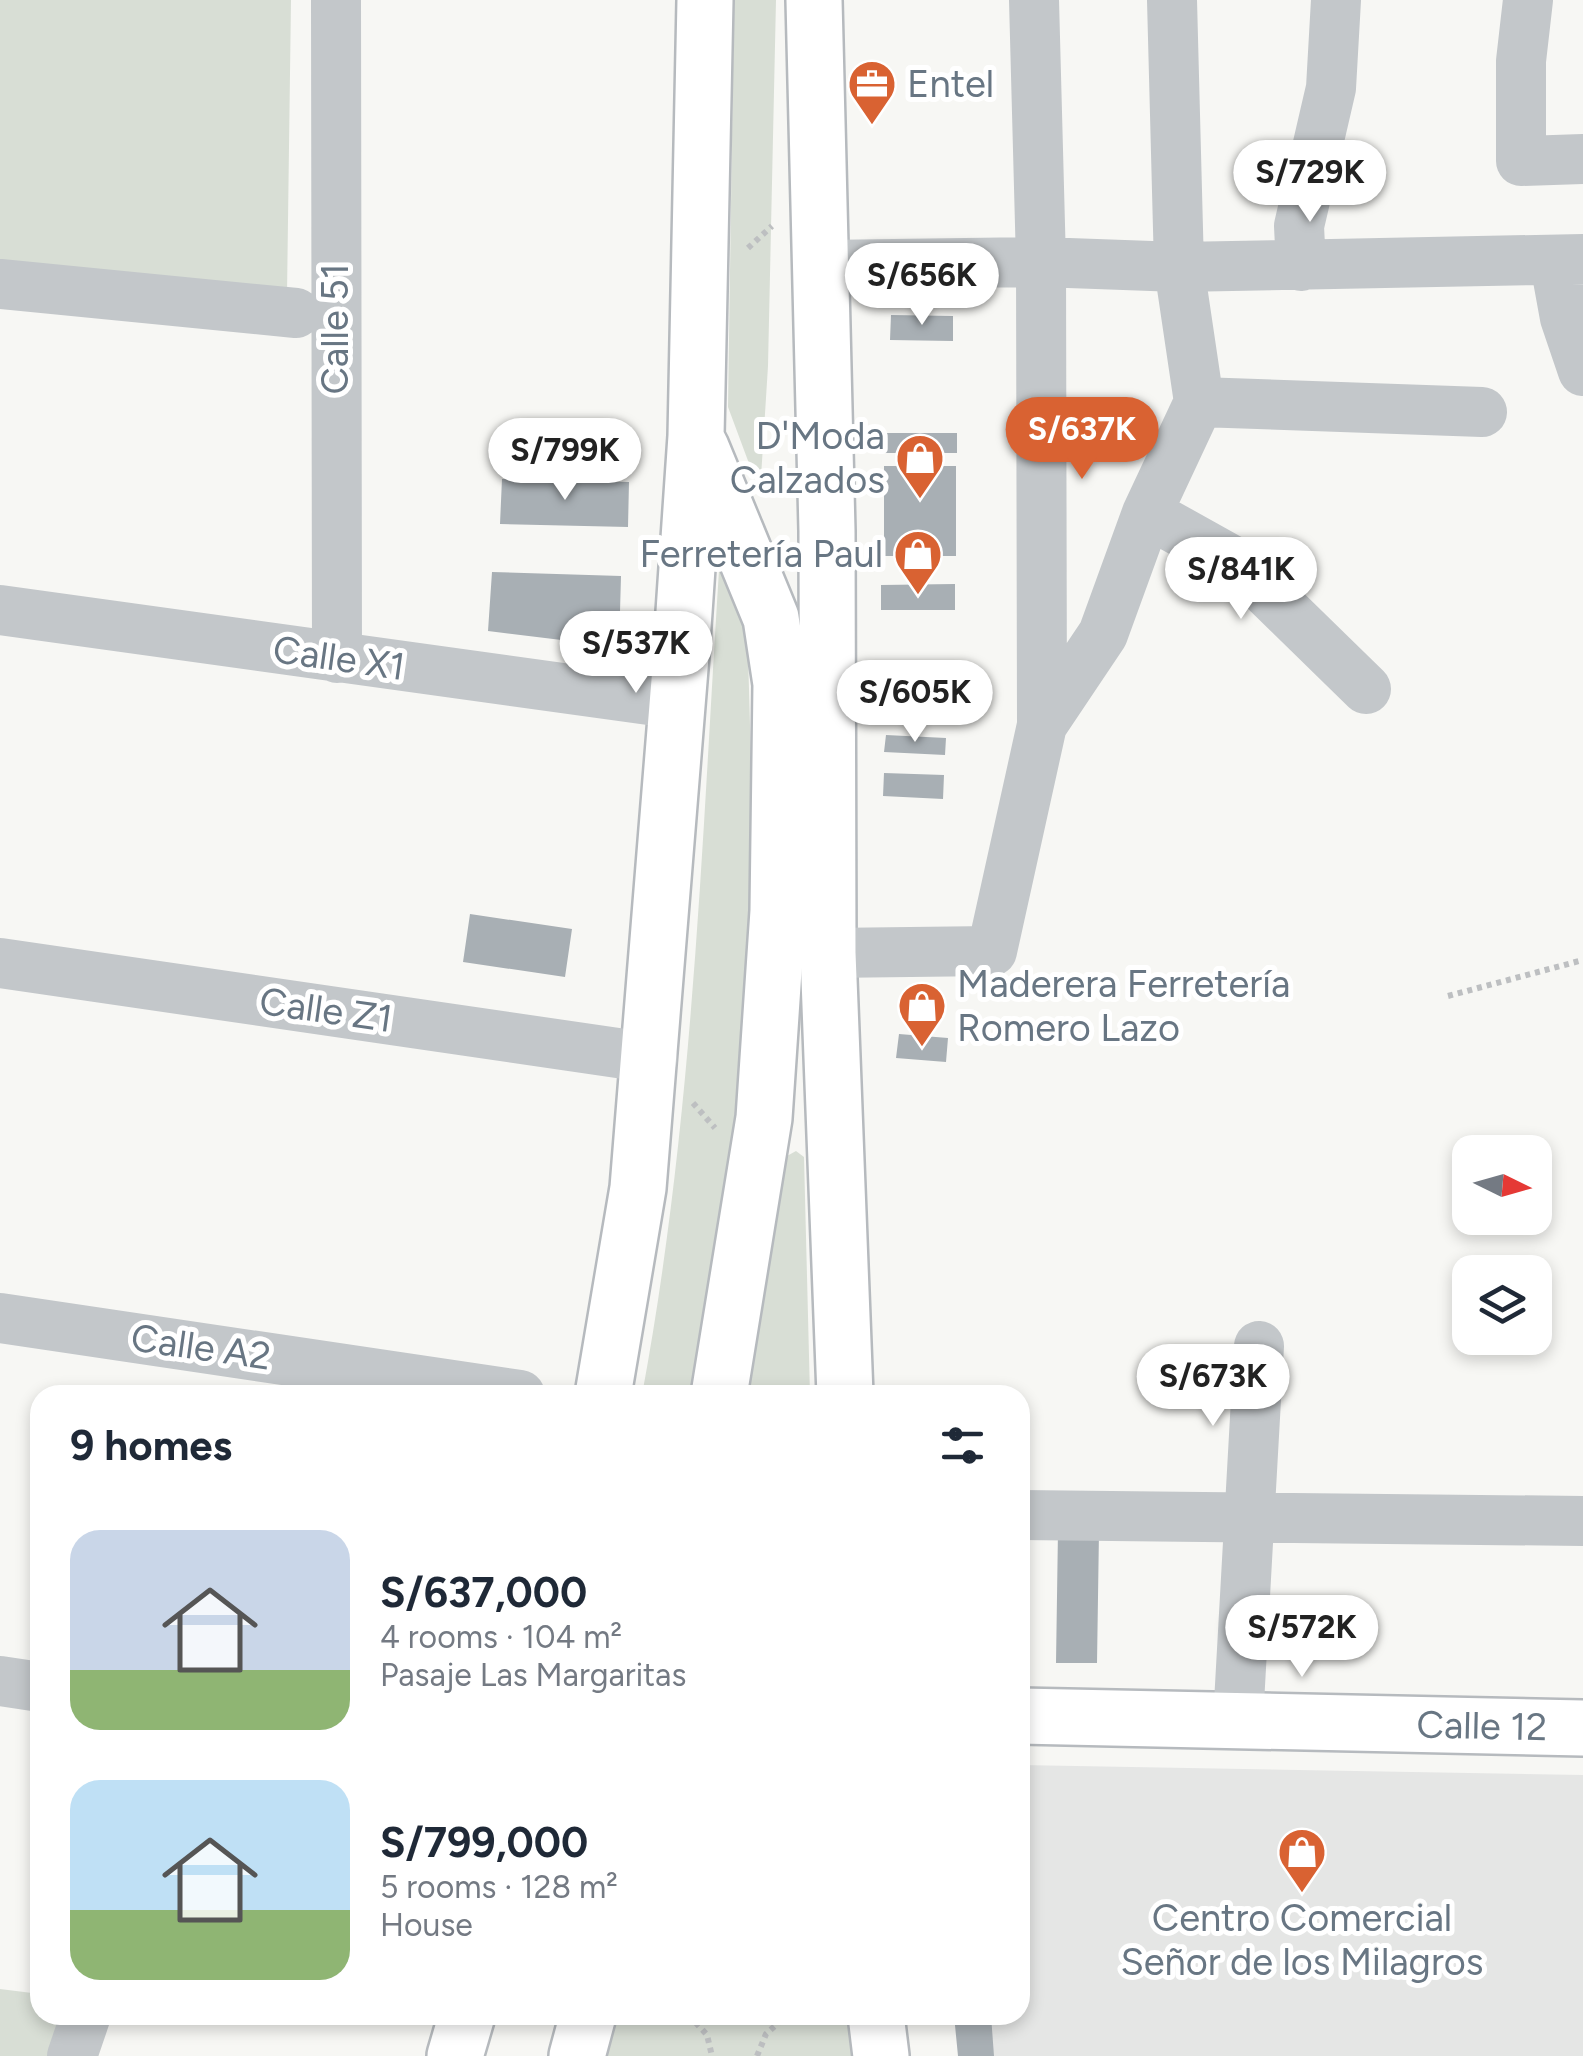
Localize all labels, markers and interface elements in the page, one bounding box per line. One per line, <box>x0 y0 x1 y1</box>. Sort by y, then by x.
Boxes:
office icon: Entel <box>846 58 898 126</box>
place label: Entel <box>907 61 994 107</box>
pin: S/729K <box>1229 140 1391 225</box>
text: S/729K <box>1255 153 1365 191</box>
pin: S/656K <box>841 243 1003 328</box>
text: S/656K <box>867 256 977 294</box>
street label: Calle 51 <box>312 263 358 395</box>
pin: S/637K <box>1001 397 1163 482</box>
text: S/637K <box>1028 410 1136 448</box>
place label: D'Moda Calzados <box>730 413 885 503</box>
pin: S/799K <box>484 418 646 503</box>
text: S/799K <box>510 431 620 469</box>
shop icon: D'Moda Calzados <box>894 432 946 500</box>
shop icon: Ferretería Paul <box>892 528 944 596</box>
place label: Ferretería Paul <box>639 531 883 577</box>
pin: S/841K <box>1160 537 1322 622</box>
text: S/841K <box>1187 550 1295 588</box>
pin: S/537K <box>555 611 717 696</box>
text: S/537K <box>582 624 690 662</box>
street label: Calle X1 <box>270 626 408 690</box>
pin: S/605K <box>834 660 996 745</box>
text: S/605K <box>859 673 971 711</box>
place label: Maderera Ferretería Romero Lazo <box>957 961 1290 1051</box>
street label: Calle Z1 <box>257 978 395 1042</box>
shop icon: Maderera Ferretería Romero Lazo <box>896 980 948 1048</box>
north arrow <box>1452 1135 1552 1235</box>
map controls <box>1452 1135 1552 1355</box>
button: layers <box>1452 1255 1552 1355</box>
street label: Calle A2 <box>128 1314 274 1380</box>
pin: S/673K <box>1132 1344 1294 1429</box>
text: S/673K <box>1159 1357 1267 1395</box>
icon: filters <box>935 1418 990 1473</box>
text: 9 homes <box>70 1420 232 1471</box>
text: S/637,000 <box>380 1567 587 1618</box>
icon: home <box>150 1570 270 1690</box>
pin: S/572K <box>1221 1595 1383 1680</box>
text: S/572K <box>1247 1608 1357 1646</box>
text: 4 rooms · 104 m² <box>380 1618 622 1656</box>
text: Pasaje Las Margaritas <box>380 1656 686 1694</box>
street label: Calle 12 <box>1416 1701 1548 1750</box>
text: S/799,000 <box>380 1817 588 1868</box>
icon: home <box>150 1820 270 1940</box>
shop icon: Centro Comercial Señor de los Milagros <box>1276 1826 1328 1894</box>
text: 5 rooms · 128 m² <box>380 1868 618 1906</box>
place label: Centro Comercial Señor de los Milagros <box>1120 1895 1484 1985</box>
text: House <box>380 1906 473 1944</box>

